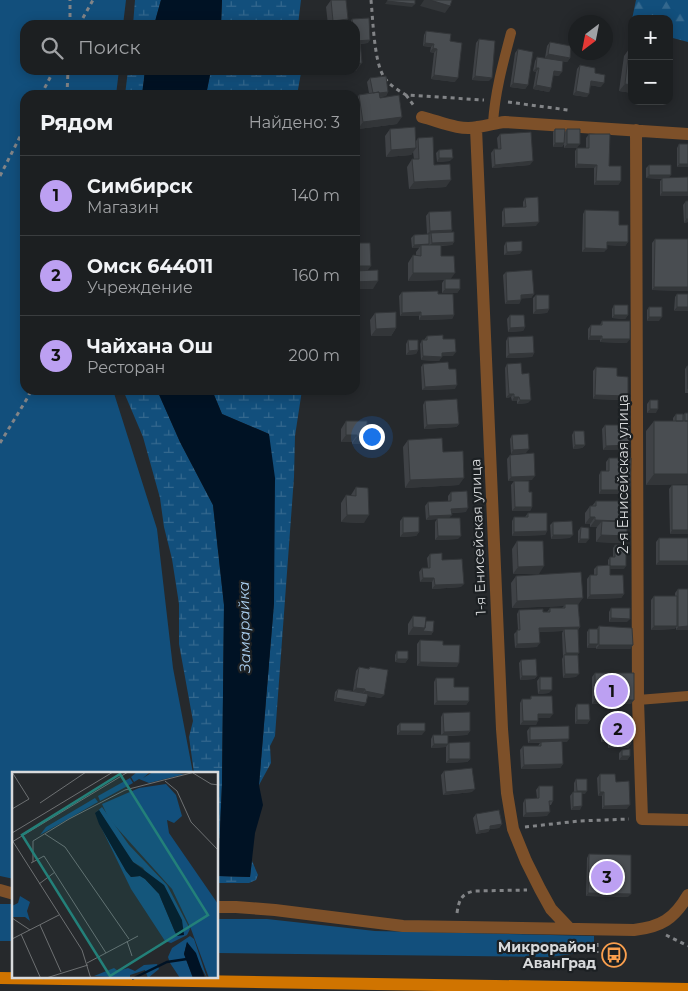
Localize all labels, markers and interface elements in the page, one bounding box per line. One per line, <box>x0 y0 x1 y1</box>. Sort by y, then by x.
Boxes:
north arrow <box>568 15 613 60</box>
map controls <box>628 15 673 105</box>
button: + <box>628 15 673 60</box>
search box <box>20 20 360 75</box>
icon: search <box>38 34 66 62</box>
text: Поиск <box>78 36 141 59</box>
button: − <box>628 60 673 105</box>
text: Рядом <box>40 110 113 135</box>
text: Найдено: 3 <box>249 113 340 132</box>
text: Симбирск <box>87 175 193 198</box>
text: 1 <box>53 186 59 205</box>
text: 140 m <box>292 186 340 205</box>
text: Магазин <box>87 198 159 217</box>
text: Омск 644011 <box>87 255 213 278</box>
text: 2 <box>51 266 61 285</box>
text: 160 m <box>293 266 340 285</box>
text: Учреждение <box>87 278 193 297</box>
text: Чайхана Ош <box>87 335 213 358</box>
text: 3 <box>51 346 61 365</box>
text: 200 m <box>289 346 340 365</box>
text: Ресторан <box>87 358 165 377</box>
street label: 2-я Енисейская улица <box>614 394 632 554</box>
your location <box>359 424 385 450</box>
street label: 1-я Енисейская улица <box>466 458 490 616</box>
water label: Замарайка <box>234 581 254 674</box>
pin: 1 <box>596 672 628 710</box>
pin: 2 <box>602 710 634 748</box>
inset map <box>12 772 219 978</box>
pin: 3 <box>591 858 623 896</box>
place label: Микрорайон АванГрад <box>498 938 596 972</box>
bus stop icon: Микрорайон АванГрад <box>601 942 627 968</box>

